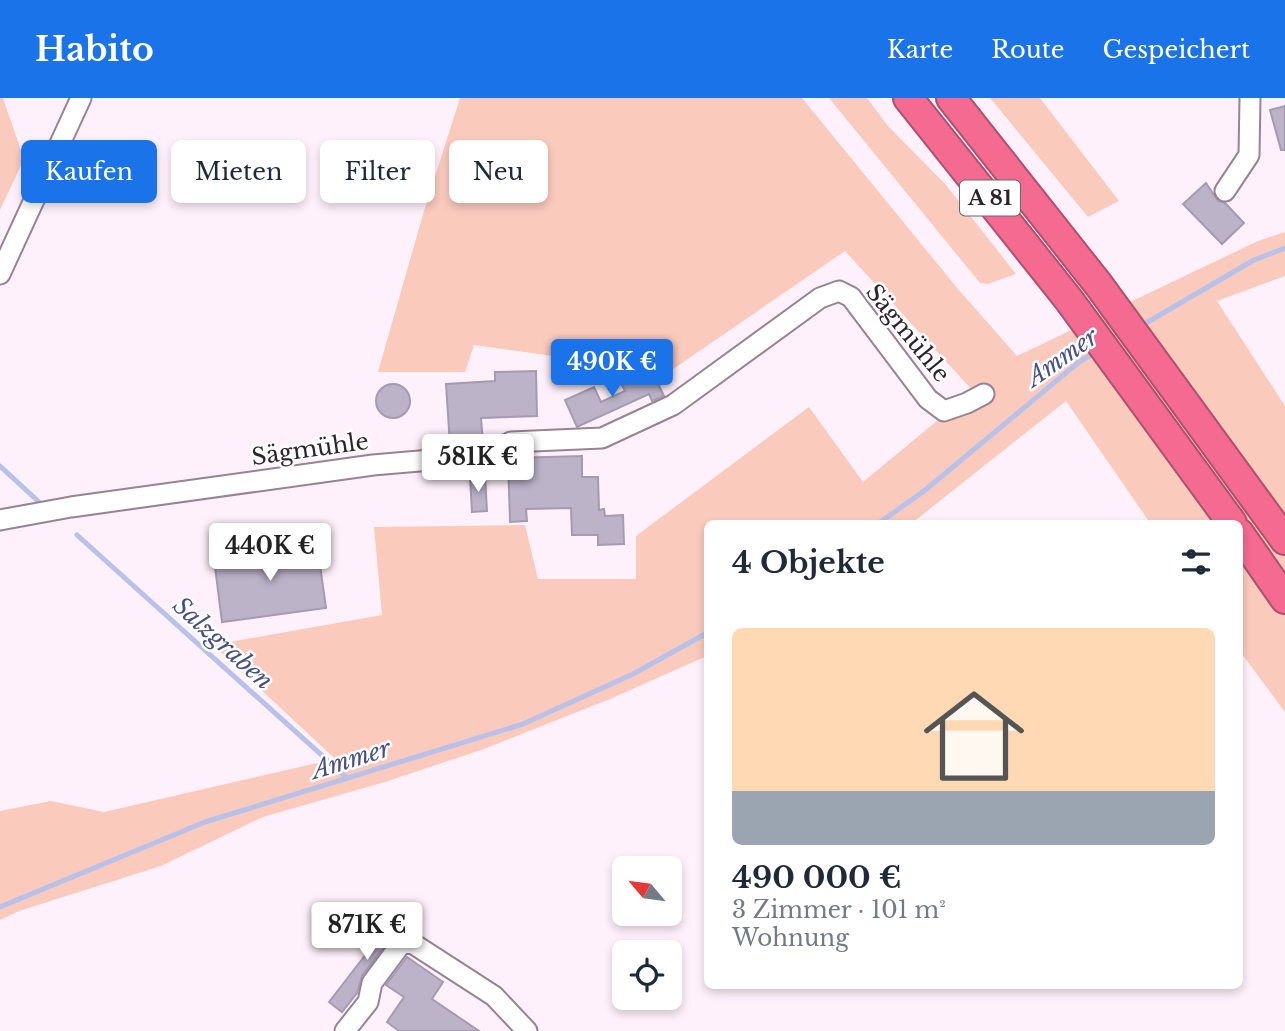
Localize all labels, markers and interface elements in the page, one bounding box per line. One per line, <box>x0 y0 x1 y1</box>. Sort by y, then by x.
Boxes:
text: Habito <box>35 29 154 70</box>
text: Karte <box>887 35 953 64</box>
text: Route <box>991 35 1065 64</box>
text: Gespeichert <box>1103 35 1250 64</box>
chip: Kaufen <box>21 140 157 203</box>
chip: Mieten <box>171 140 306 203</box>
chip: Filter <box>320 140 435 203</box>
chip: Neu <box>449 140 548 203</box>
road number: A 81 <box>960 180 1020 216</box>
street label: Sägmühle <box>860 278 956 388</box>
water label: Ammer <box>1018 321 1104 394</box>
pin: 490K € <box>555 340 669 399</box>
text: 490K € <box>567 348 657 376</box>
street label: Sägmühle <box>250 427 370 471</box>
pin: 581K € <box>421 434 535 494</box>
text: 581K € <box>438 443 518 471</box>
pin: 440K € <box>213 524 327 583</box>
text: 440K € <box>225 532 315 560</box>
icon: filters <box>1177 543 1215 581</box>
text: 4 Objekte <box>732 544 885 581</box>
water label: Salzgraben <box>167 591 279 695</box>
icon: home <box>911 673 1037 799</box>
water label: Ammer <box>305 733 395 786</box>
north arrow <box>612 856 682 926</box>
map controls <box>612 856 682 1010</box>
text: 490 000 € <box>732 859 902 896</box>
text: 3 Zimmer · 101 m² <box>732 896 946 924</box>
pin: 871K € <box>310 902 424 962</box>
text: 871K € <box>327 911 407 939</box>
text: Wohnung <box>732 924 849 952</box>
button: locate <box>612 940 682 1010</box>

